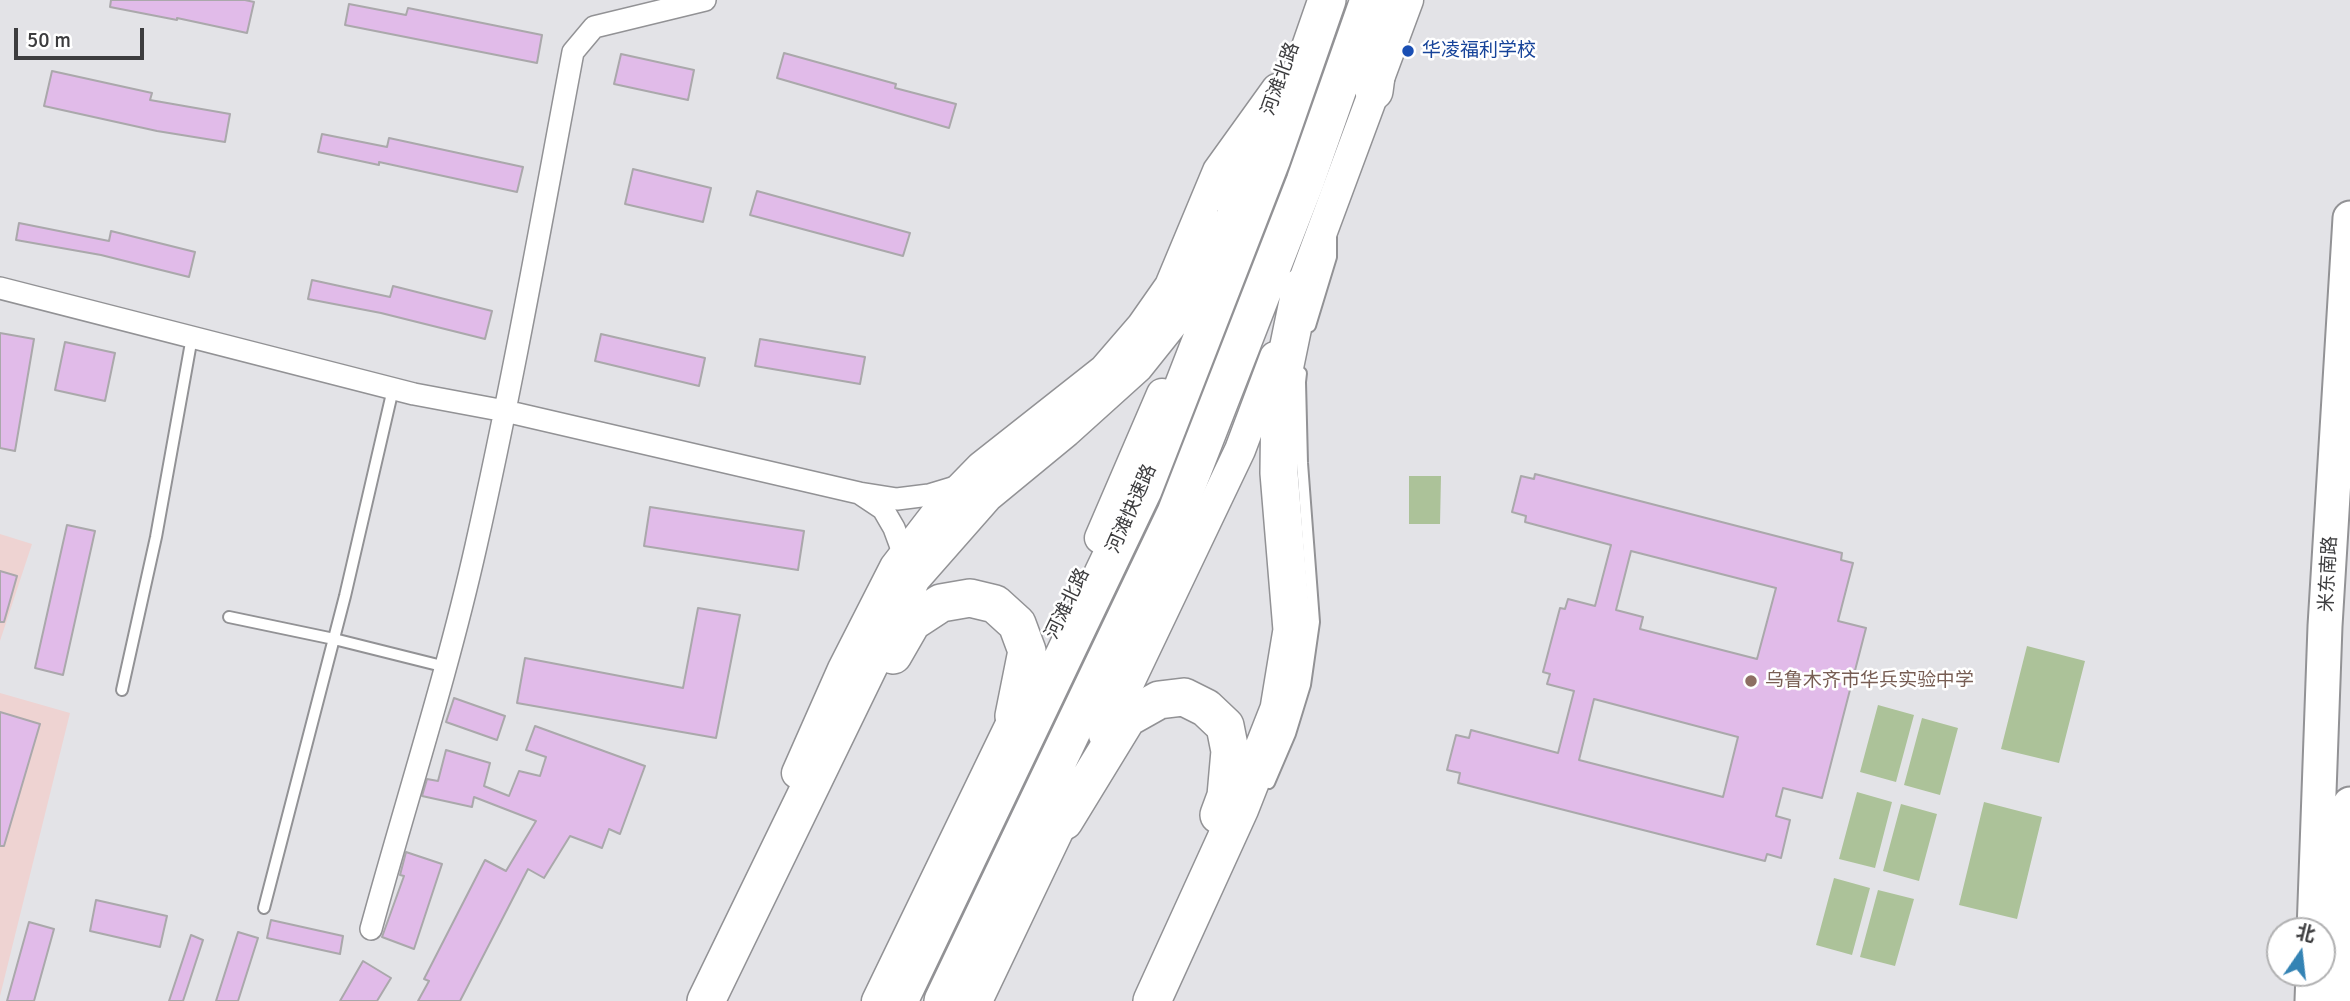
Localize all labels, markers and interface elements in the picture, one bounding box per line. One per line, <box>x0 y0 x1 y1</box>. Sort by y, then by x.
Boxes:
scale bar <box>18 14 147 58</box>
text: 50 m <box>27 27 71 53</box>
street label: 河滩北路 <box>1257 39 1305 119</box>
place label: 华凌福利学校 <box>1422 40 1536 62</box>
marker: 华凌福利学校 <box>1400 43 1416 59</box>
street label: 河滩快速路 <box>1102 461 1162 557</box>
street label: 米东南路 <box>2316 535 2342 613</box>
street label: 河滩北路 <box>1041 565 1095 643</box>
place label: 乌鲁木齐市华兵实验中学 <box>1765 670 1974 692</box>
marker: 乌鲁木齐市华兵实验中学 <box>1743 673 1759 689</box>
north arrow <box>2266 917 2336 987</box>
text: 北 <box>2293 920 2318 948</box>

